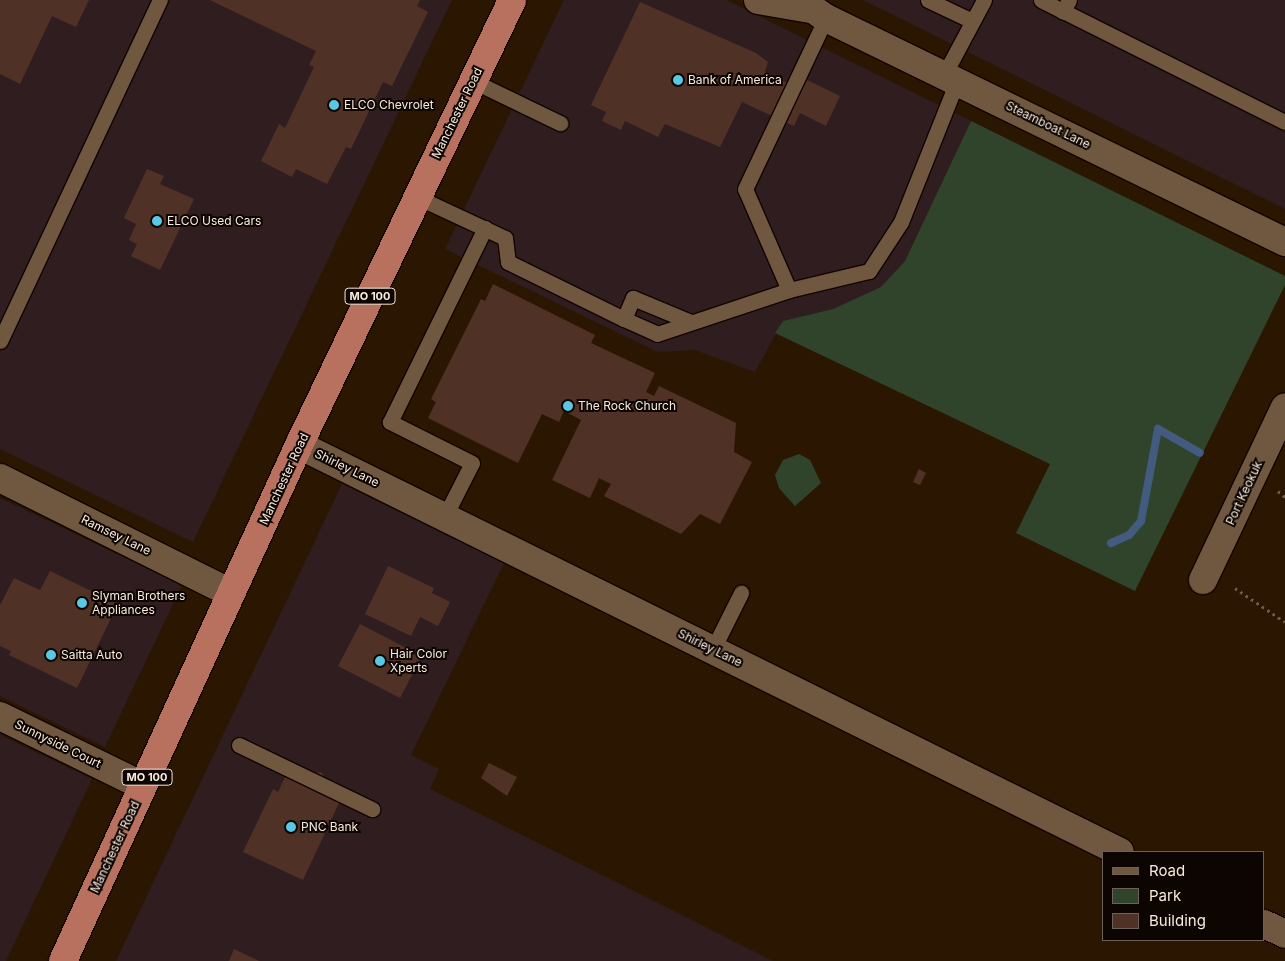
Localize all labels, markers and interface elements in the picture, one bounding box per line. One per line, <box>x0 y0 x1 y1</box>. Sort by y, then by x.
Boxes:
street label: Manchester Road <box>429 65 485 161</box>
place label: Bank of America <box>688 73 782 87</box>
marker: Bank of America <box>672 74 684 86</box>
place label: ELCO Chevrolet <box>344 98 434 112</box>
street label: Steamboat Lane <box>1003 98 1093 152</box>
marker: ELCO Chevrolet <box>328 99 340 111</box>
place label: ELCO Used Cars <box>167 214 261 228</box>
marker: ELCO Used Cars <box>151 215 163 227</box>
road number: MO 100 <box>344 288 396 304</box>
place label: The Rock Church <box>578 399 676 413</box>
marker: The Rock Church <box>562 400 574 412</box>
street label: Manchester Road <box>256 431 312 527</box>
street label: Shirley Lane <box>312 446 382 490</box>
street label: Port Keokuk <box>1223 459 1265 527</box>
street label: Ramsey Lane <box>79 512 153 558</box>
place label: Slyman Brothers Appliances <box>92 589 185 617</box>
marker: Slyman Brothers Appliances <box>76 597 88 609</box>
street label: Shirley Lane <box>675 626 745 670</box>
place label: Hair Color Xperts <box>390 647 447 675</box>
place label: Saitta Auto <box>61 648 122 662</box>
marker: Saitta Auto <box>45 649 57 661</box>
marker: Hair Color Xperts <box>374 655 386 667</box>
street label: Sunnyside Court <box>13 717 103 771</box>
road number: MO 100 <box>121 769 173 786</box>
street label: Manchester Road <box>87 799 143 895</box>
place label: PNC Bank <box>301 820 358 834</box>
marker: PNC Bank <box>285 821 297 833</box>
legend <box>1102 851 1265 941</box>
text: Road <box>1149 861 1185 880</box>
text: Park <box>1149 886 1181 905</box>
text: Building <box>1149 911 1206 930</box>

